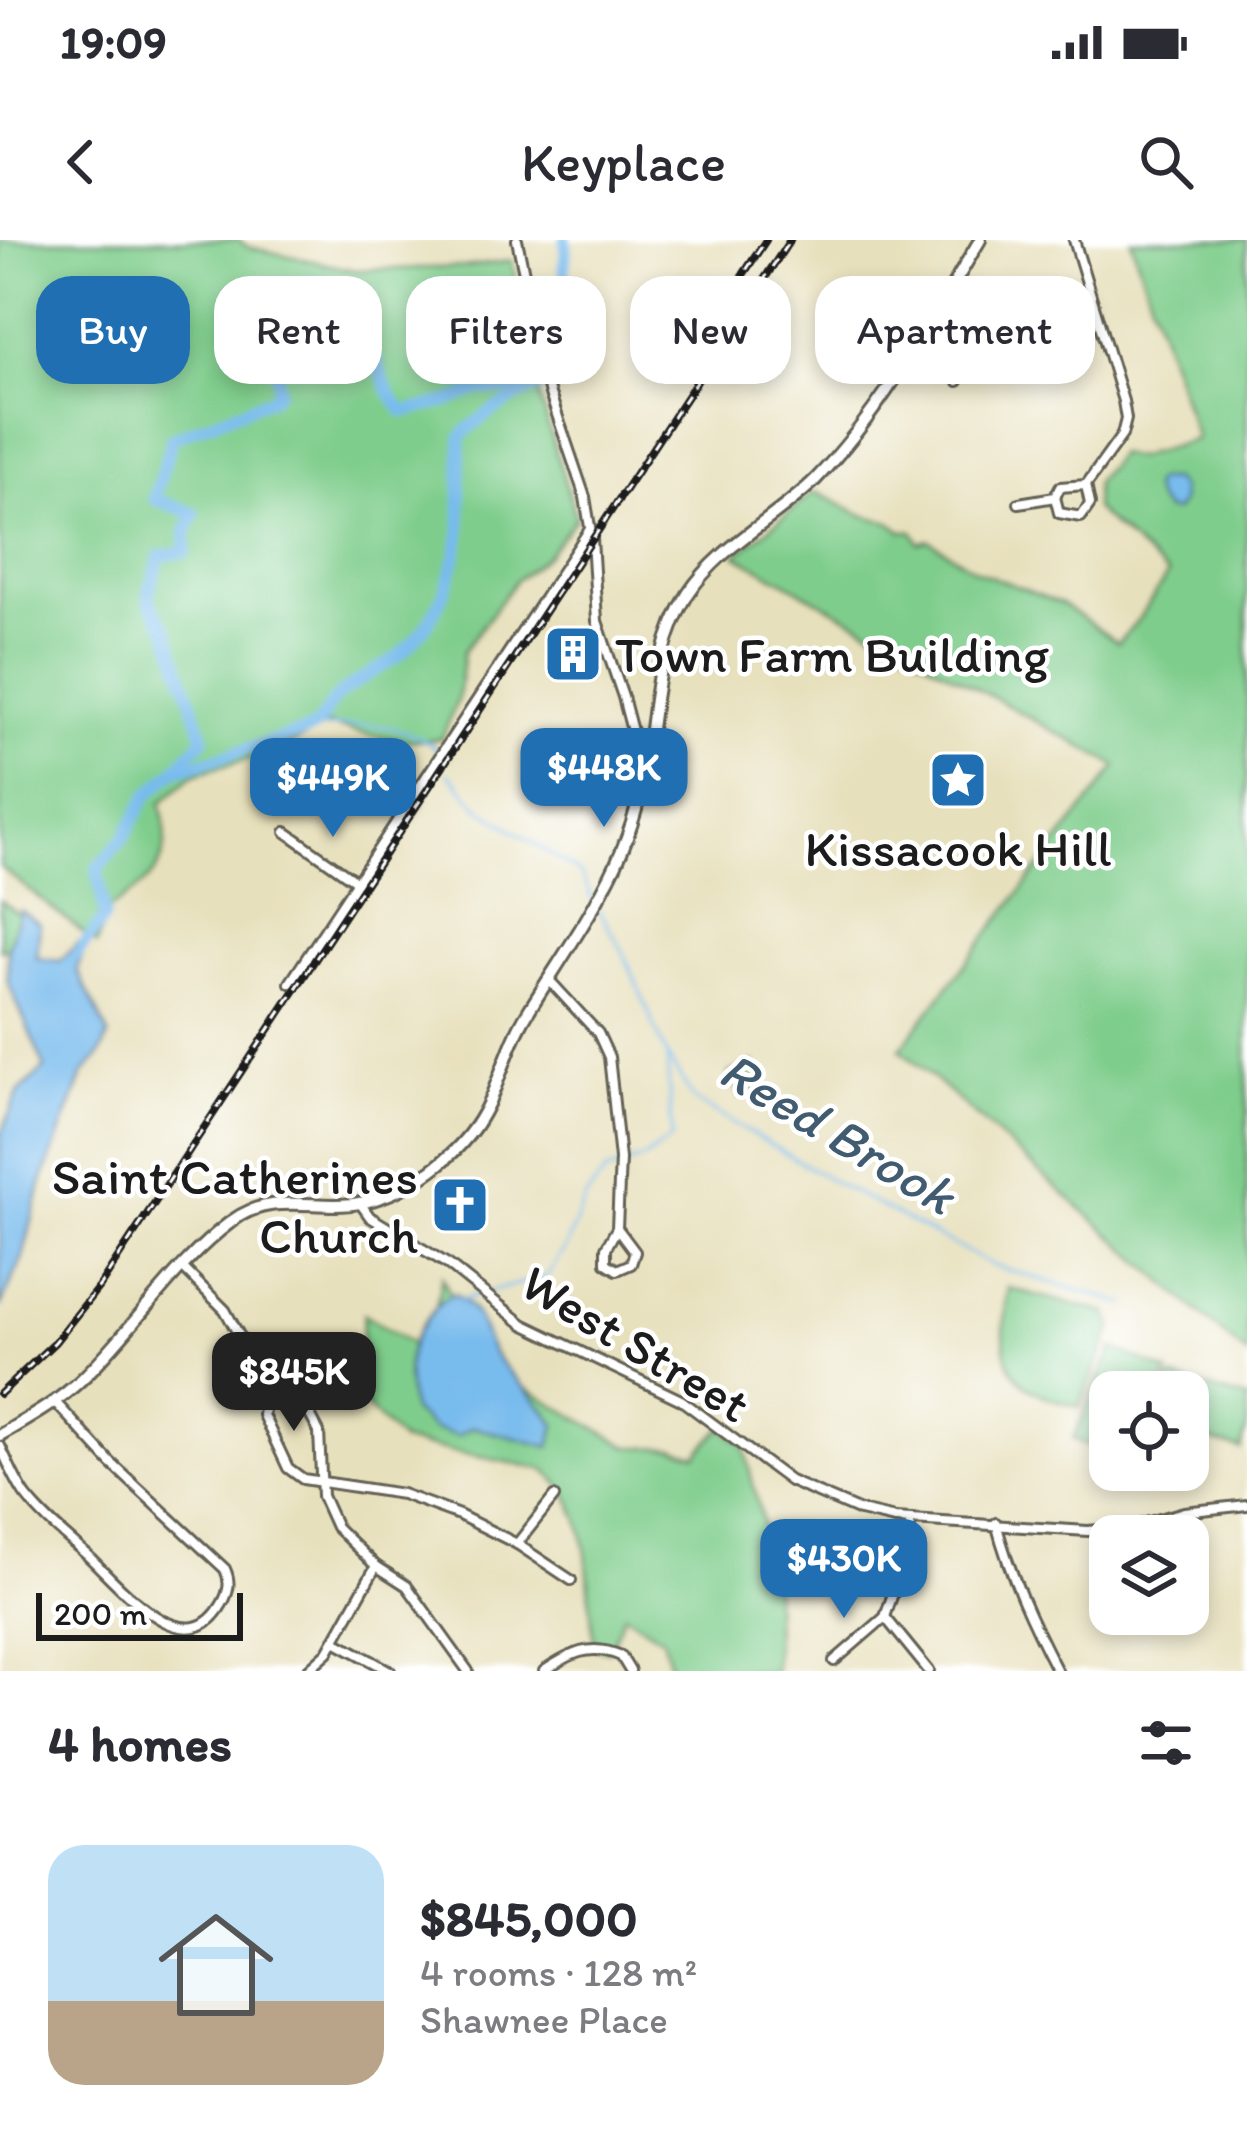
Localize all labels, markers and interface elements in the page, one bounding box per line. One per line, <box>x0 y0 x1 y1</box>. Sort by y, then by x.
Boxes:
text: 19:09 <box>60 15 167 69</box>
icon: back <box>48 129 114 195</box>
icon: search <box>1133 129 1199 195</box>
text: Keyplace <box>521 130 726 195</box>
chip: Buy <box>36 276 190 384</box>
chip: Rent <box>214 276 382 384</box>
chip: Filters <box>406 276 606 384</box>
chip: New <box>630 276 791 384</box>
chip: Apartment <box>815 276 1095 384</box>
building icon: Town Farm Building <box>542 623 604 685</box>
place label: Town Farm Building <box>615 624 1049 685</box>
pin: $448K <box>520 728 688 830</box>
pin: $449K <box>249 738 417 840</box>
text: $448K <box>548 743 660 790</box>
place icon: Kissacook Hill <box>927 749 989 811</box>
text: $449K <box>277 753 389 800</box>
place label: Kissacook Hill <box>804 818 1112 879</box>
water label: Reed Brook <box>708 1037 970 1230</box>
place label: Saint Catherines Church <box>52 1146 419 1266</box>
church icon: Saint Catherines Church <box>429 1174 491 1236</box>
street label: West Street <box>511 1252 761 1435</box>
pin: $845K <box>210 1332 378 1434</box>
text: $845K <box>239 1347 349 1394</box>
map controls <box>1089 1371 1209 1635</box>
button: locate <box>1089 1371 1209 1491</box>
button: layers <box>1089 1515 1209 1635</box>
pin: $430K <box>760 1519 928 1621</box>
text: $430K <box>787 1534 901 1581</box>
scale bar <box>36 1587 243 1640</box>
text: 200 m <box>54 1594 147 1633</box>
icon: filters <box>1133 1710 1199 1776</box>
text: 4 homes <box>48 1713 232 1774</box>
text: $845,000 <box>420 1888 638 1949</box>
icon: home <box>144 1893 288 2037</box>
text: 4 rooms · 128 m² <box>420 1949 697 1996</box>
text: Shawnee Place <box>420 1996 668 2043</box>

